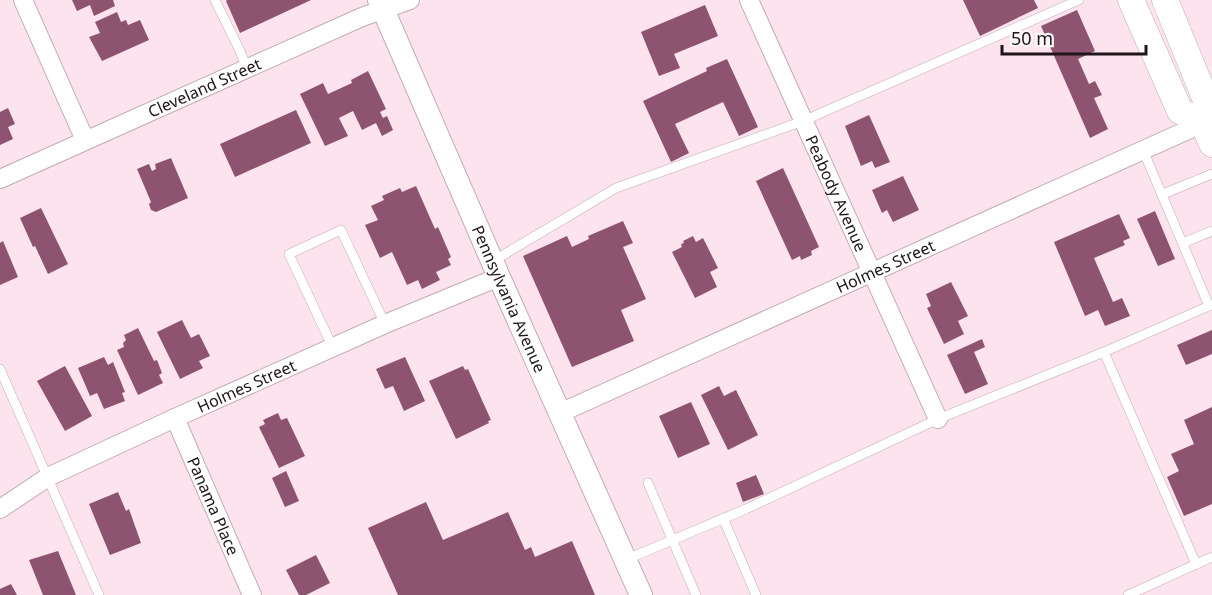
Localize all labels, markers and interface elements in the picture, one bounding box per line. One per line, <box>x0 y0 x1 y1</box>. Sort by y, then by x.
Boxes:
scale bar <box>1002 18 1146 56</box>
text: 50 m <box>1011 26 1053 50</box>
street label: Cleveland Street <box>144 52 265 122</box>
street label: Peabody Avenue <box>800 131 872 255</box>
street label: Pennsylvania Avenue <box>467 222 551 376</box>
street label: Holmes Street <box>833 234 939 298</box>
street label: Holmes Street <box>193 354 300 418</box>
street label: Panama Place <box>182 453 244 559</box>

